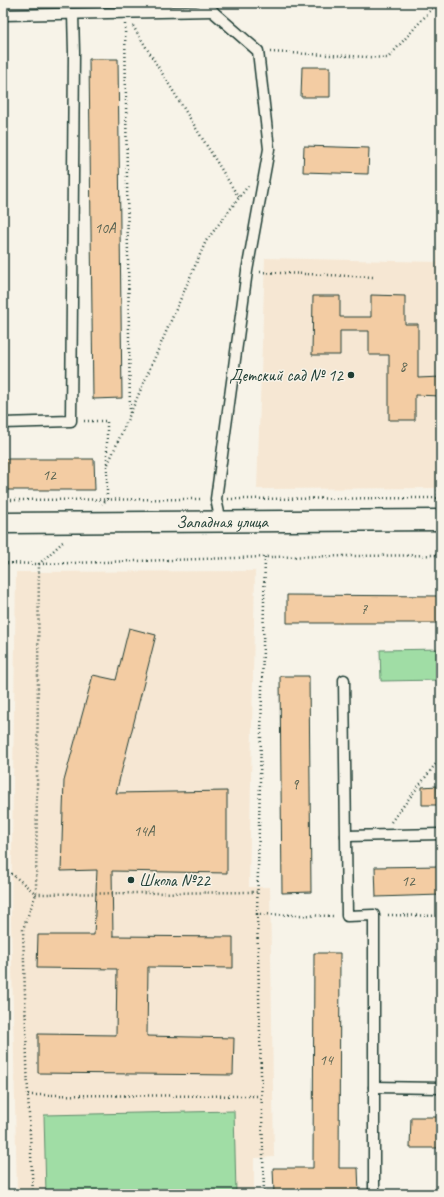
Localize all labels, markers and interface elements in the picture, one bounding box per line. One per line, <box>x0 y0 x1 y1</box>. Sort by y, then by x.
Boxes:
house number: 10А <box>94 219 117 238</box>
house number: 8 <box>400 357 408 376</box>
place label: Детский сад № 12 <box>229 365 344 386</box>
marker: Детский сад № 12 <box>346 370 356 380</box>
house number: 12 <box>42 466 57 485</box>
street label: Западная улица <box>176 511 269 532</box>
house number: 7 <box>361 600 369 619</box>
house number: 9 <box>292 775 300 794</box>
house number: 14А <box>133 822 156 841</box>
place label: Школа №22 <box>139 870 211 891</box>
house number: 12 <box>401 872 416 891</box>
marker: Школа №22 <box>126 875 136 885</box>
house number: 14 <box>319 1051 334 1070</box>

